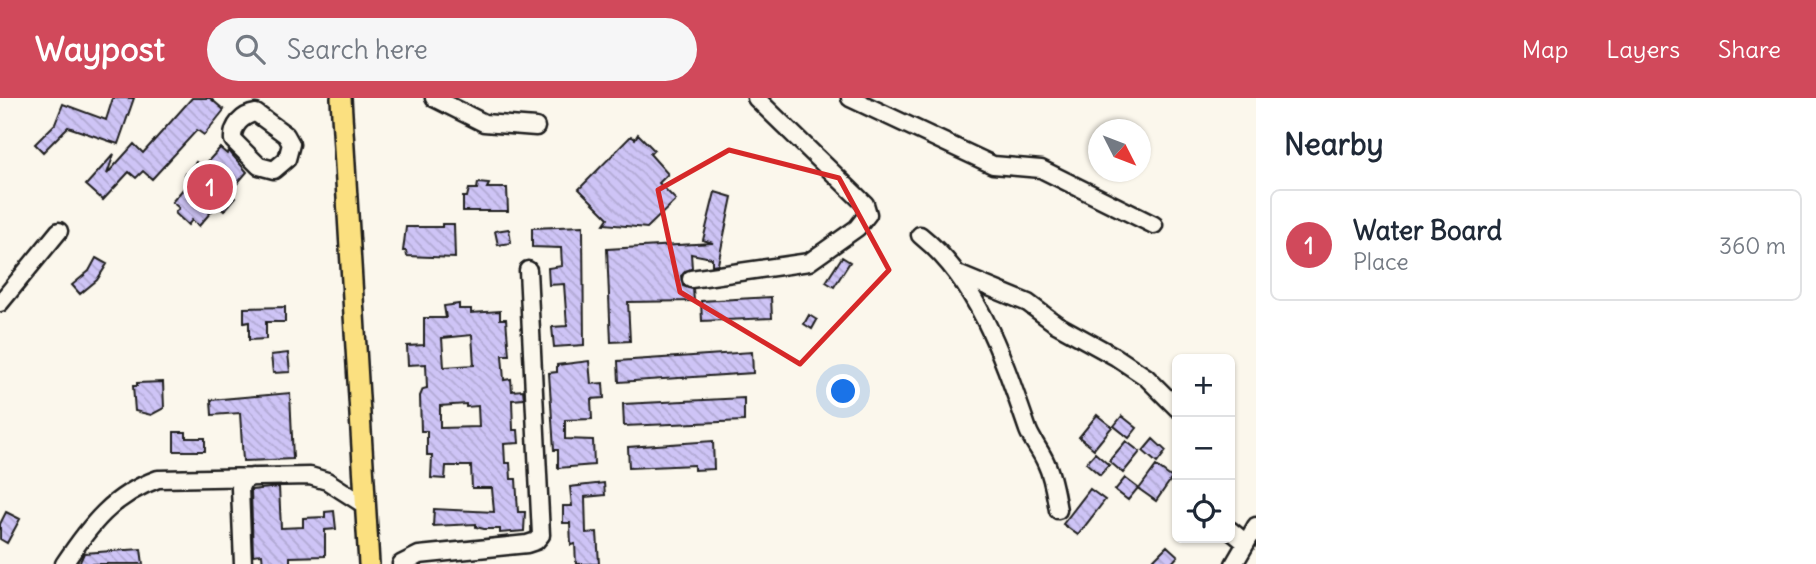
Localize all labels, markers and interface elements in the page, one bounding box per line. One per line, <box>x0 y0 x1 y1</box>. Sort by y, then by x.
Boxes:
search box <box>207 18 697 81</box>
text: Waypost <box>35 28 165 70</box>
icon: search <box>231 30 269 68</box>
text: Search here <box>287 33 428 66</box>
text: Map <box>1522 34 1568 64</box>
text: Layers <box>1606 34 1680 64</box>
text: Share <box>1718 34 1781 64</box>
north arrow <box>1088 119 1151 182</box>
text: Nearby <box>1284 125 1384 163</box>
pin: 1 <box>187 161 233 213</box>
text: Water Board <box>1353 214 1502 247</box>
text: 1 <box>1304 231 1314 260</box>
text: 360 m <box>1719 231 1786 260</box>
text: Place <box>1353 247 1409 276</box>
map controls <box>1172 354 1235 543</box>
button: + <box>1172 354 1235 417</box>
your location <box>826 374 860 408</box>
button: − <box>1172 417 1235 480</box>
button: locate <box>1172 480 1235 543</box>

